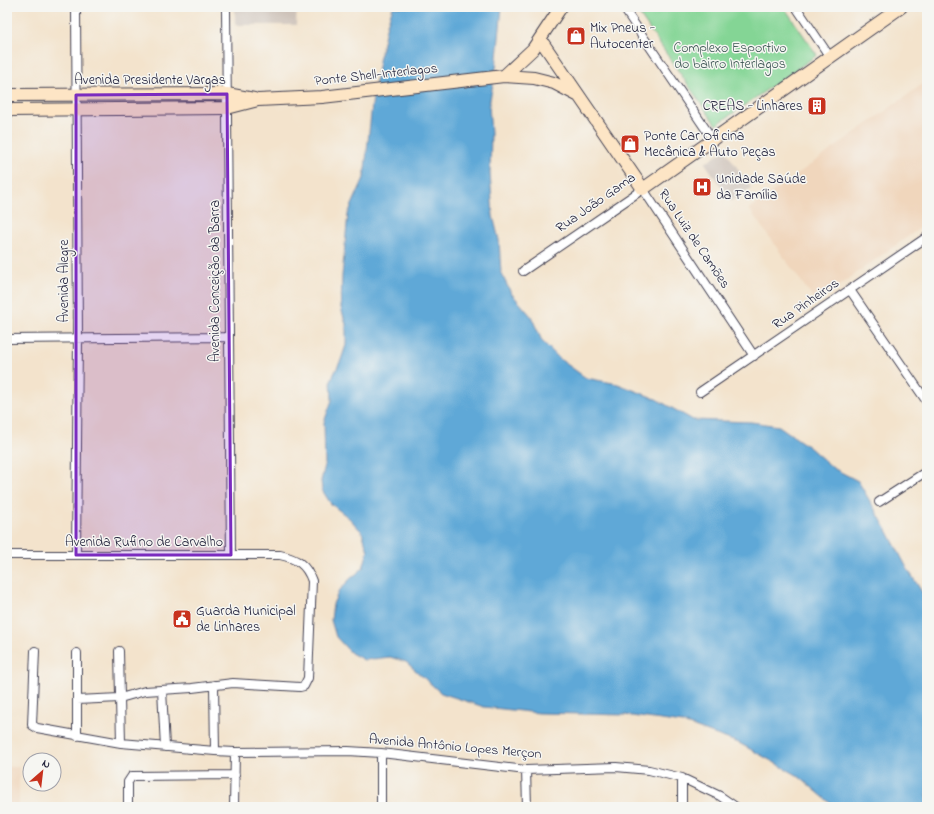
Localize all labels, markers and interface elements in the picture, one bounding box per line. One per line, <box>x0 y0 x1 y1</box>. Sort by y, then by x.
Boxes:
place label: Mix Pneus - Autocenter <box>590 18 655 55</box>
shop icon: Mix Pneus - Autocenter <box>565 25 587 47</box>
park label: Complexo Esportivo do bairro Interlagos <box>673 38 787 76</box>
street label: Ponte Shell-Interlagos <box>313 58 439 93</box>
street label: Avenida Presidente Vargas <box>74 70 226 92</box>
building icon: CREAS - Linhares <box>806 95 828 117</box>
place label: CREAS - Linhares <box>703 96 803 117</box>
place label: Ponte Car Oficina Mecânica & Auto Peças <box>644 126 776 163</box>
shop icon: Ponte Car Oficina Mecânica & Auto Peças <box>619 133 641 155</box>
street label: Rua João Gama <box>552 168 640 238</box>
place label: Unidade Saúde da Família <box>716 169 807 206</box>
hospital icon: Unidade Saúde da Família <box>691 176 713 198</box>
street label: Rua Luiz de Camões <box>653 185 735 293</box>
street label: Avenida Conceição da Barra <box>205 200 226 362</box>
street label: Avenida Alegre <box>54 239 76 323</box>
street label: Rua Pinheiros <box>768 273 844 335</box>
street label: Avenida Rufino de Carvalho <box>65 532 223 553</box>
place label: Guarda Municipal de Linhares <box>196 601 296 638</box>
public building icon: Guarda Municipal de Linhares <box>171 608 193 630</box>
street label: Avenida Antônio Lopes Merçon <box>368 729 542 765</box>
north arrow <box>22 752 62 792</box>
text: N <box>39 755 53 773</box>

